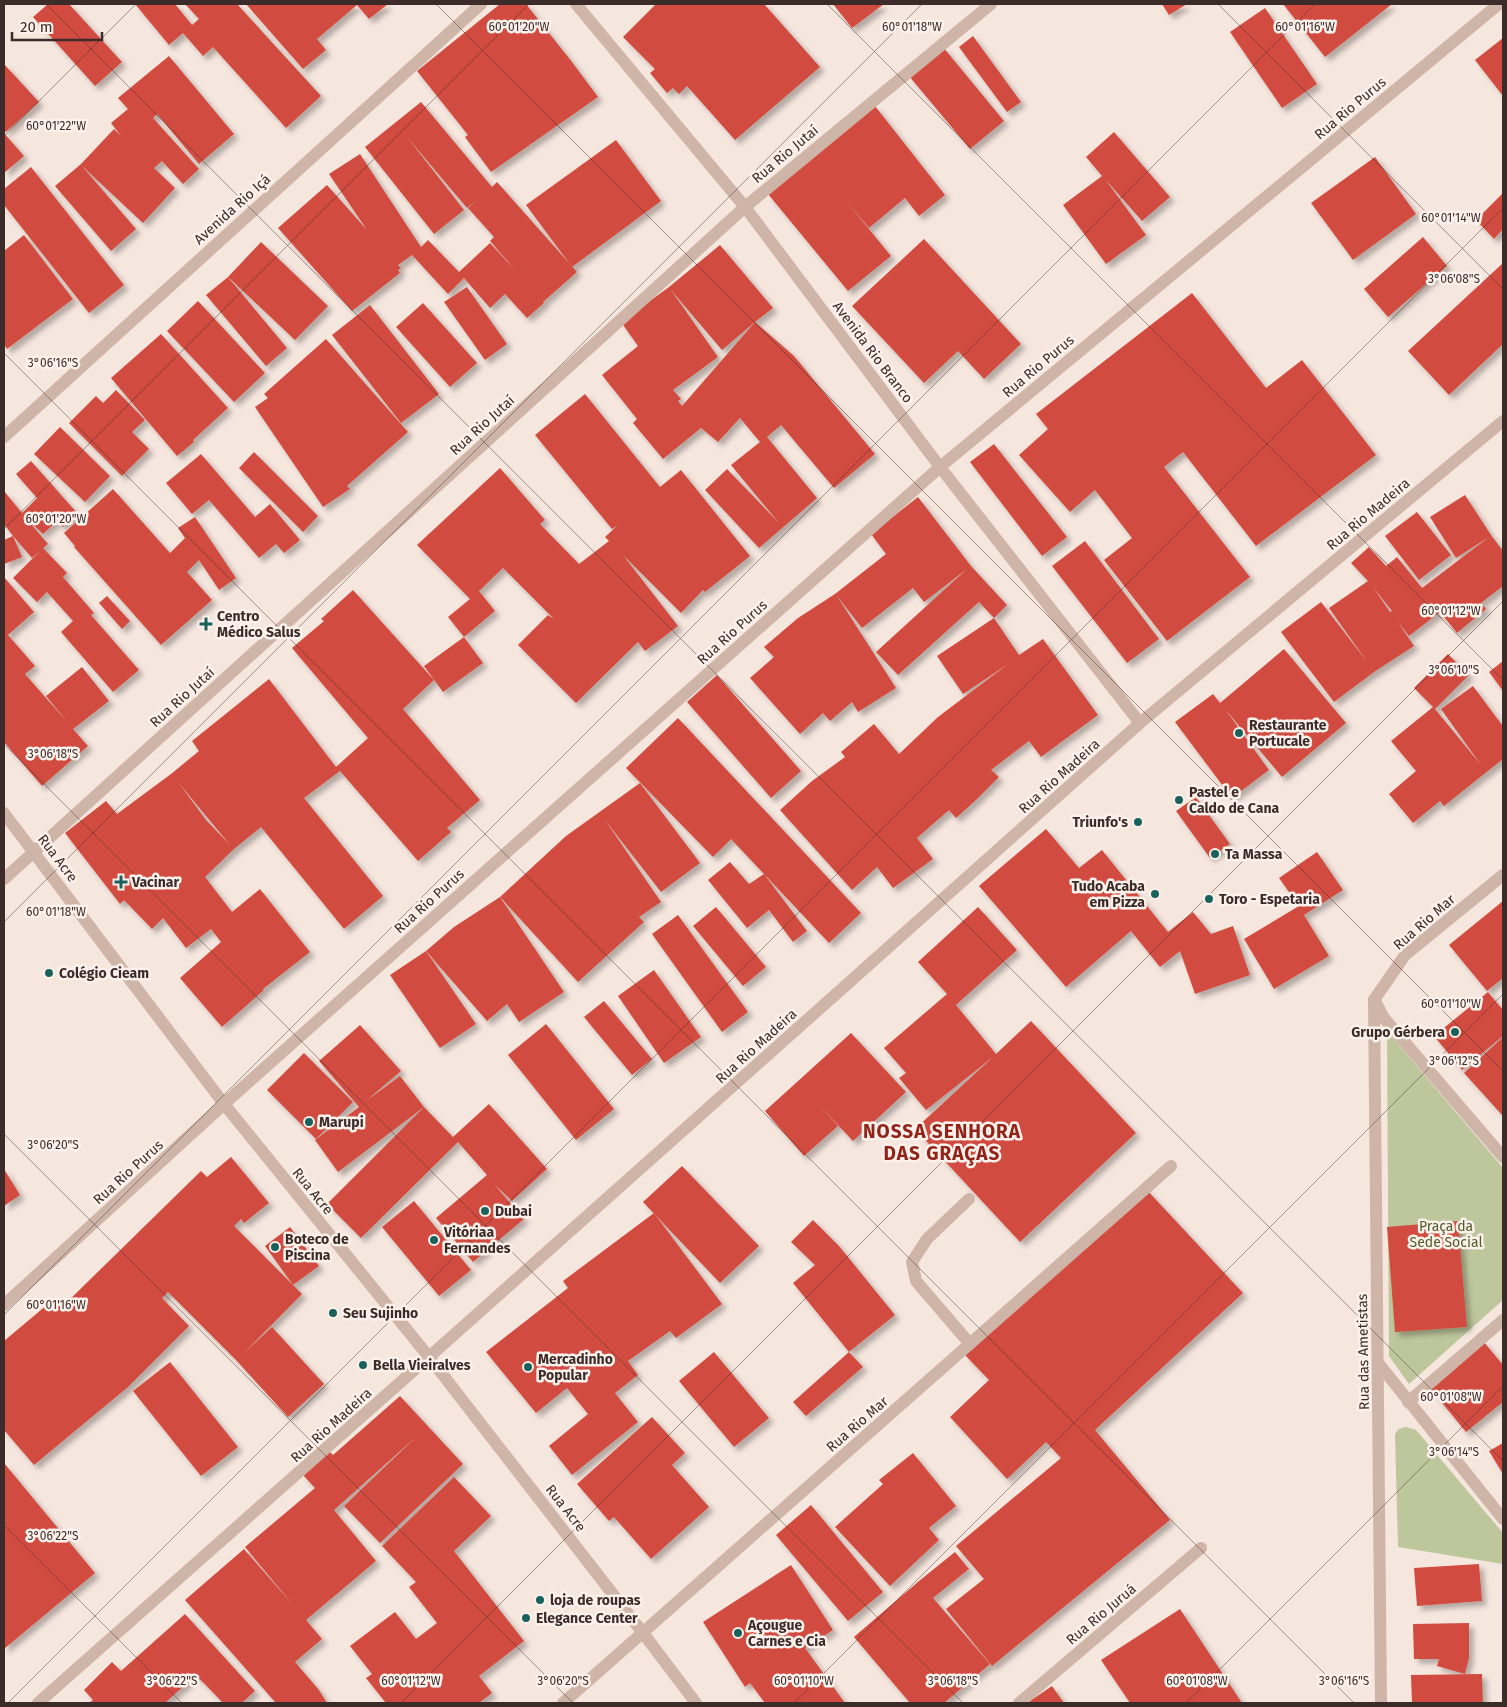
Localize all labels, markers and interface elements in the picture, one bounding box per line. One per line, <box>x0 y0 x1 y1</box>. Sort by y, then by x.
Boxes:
scale bar <box>12 10 102 42</box>
text: 20 m <box>20 18 53 36</box>
text: 60°01'20"W <box>489 20 549 34</box>
text: 60°01'18"W <box>882 20 942 34</box>
text: 60°01'16"W <box>1275 20 1335 34</box>
street label: Rua Rio Purus <box>1311 73 1390 143</box>
text: 60°01'22"W <box>26 119 86 133</box>
street label: Rua Rio Jutaí <box>749 122 822 187</box>
street label: Avenida Rio Içá <box>191 171 274 248</box>
text: 60°01'14"W <box>1421 211 1481 225</box>
text: 3°06'08"S <box>1428 272 1480 286</box>
street label: Avenida Rio Branco <box>829 298 916 406</box>
street label: Rua Rio Purus <box>999 331 1078 401</box>
text: 3°06'16"S <box>28 356 79 370</box>
street label: Rua Rio Jutaí <box>446 392 518 459</box>
street label: Rua Rio Madeira <box>1323 475 1413 554</box>
text: 60°01'20"W <box>26 512 86 526</box>
street label: Rua Rio Purus <box>694 596 771 668</box>
text: 60°01'12"W <box>1421 604 1481 618</box>
place label: Centro Médico Salus <box>217 608 301 641</box>
marker: Centro Médico Salus <box>199 617 213 631</box>
text: 3°06'10"S <box>1429 663 1480 677</box>
street label: Rua Rio Jutaí <box>146 664 218 731</box>
place label: Restaurante Portucale <box>1249 717 1327 750</box>
marker: Restaurante Portucale <box>1233 727 1245 739</box>
street label: Rua Rio Madeira <box>1015 736 1103 817</box>
text: 3°06'18"S <box>28 747 79 761</box>
place label: Pastel e Caldo de Cana <box>1189 784 1280 817</box>
marker: Pastel e Caldo de Cana <box>1173 794 1185 806</box>
place label: Triunfo's <box>1072 814 1128 831</box>
marker: Triunfo's <box>1132 816 1144 828</box>
street label: Rua Acre <box>34 831 81 885</box>
place label: Ta Massa <box>1225 846 1283 863</box>
marker: Ta Massa <box>1209 848 1221 860</box>
street label: Rua Rio Purus <box>391 865 468 937</box>
place label: Vacinar <box>131 874 179 891</box>
marker: Vacinar <box>114 875 128 889</box>
place label: Tudo Acaba em Pizza <box>1072 878 1145 911</box>
marker: Tudo Acaba em Pizza <box>1149 888 1161 900</box>
place label: Toro - Espetaria <box>1219 891 1320 908</box>
street label: Rua Rio Mar <box>1390 891 1459 954</box>
marker: Toro - Espetaria <box>1203 893 1215 905</box>
text: 60°01'18"W <box>26 905 86 919</box>
place label: Colégio Cieam <box>59 965 149 982</box>
marker: Colégio Cieam <box>43 967 55 979</box>
text: 60°01'10"W <box>1421 997 1481 1011</box>
street label: Rua Rio Madeira <box>712 1006 800 1087</box>
place label: Grupo Gérbera <box>1351 1024 1445 1041</box>
marker: Grupo Gérbera <box>1449 1026 1461 1038</box>
text: 3°06'12"S <box>1429 1054 1480 1068</box>
place label: Marupi <box>319 1114 364 1131</box>
marker: Marupi <box>303 1116 315 1128</box>
district label: NOSSA SENHORA DAS GRAÇAS <box>863 1120 1021 1166</box>
street label: Rua Rio Purus <box>90 1136 167 1208</box>
text: 3°06'20"S <box>27 1138 79 1152</box>
street label: Rua Acre <box>289 1164 337 1218</box>
place label: Dubai <box>495 1203 532 1220</box>
marker: Dubai <box>479 1205 491 1217</box>
park label: Praça da Sede Social <box>1410 1218 1483 1251</box>
place label: Vitóriaa Fernandes <box>443 1224 511 1257</box>
place label: Boteco de Piscina <box>285 1231 349 1264</box>
marker: Vitóriaa Fernandes <box>428 1234 440 1246</box>
marker: Boteco de Piscina <box>269 1241 281 1253</box>
street label: Rua das Ametistas <box>1354 1293 1373 1410</box>
text: 60°01'16"W <box>26 1298 86 1312</box>
place label: Seu Sujinho <box>343 1305 418 1322</box>
marker: Seu Sujinho <box>327 1307 339 1319</box>
place label: Mercadinho Popular <box>538 1351 613 1384</box>
place label: Bella Vieiralves <box>373 1357 471 1374</box>
marker: Bella Vieiralves <box>357 1359 369 1371</box>
marker: Mercadinho Popular <box>522 1361 534 1373</box>
street label: Rua Rio Madeira <box>287 1385 375 1466</box>
text: 60°01'08"W <box>1420 1390 1482 1404</box>
street label: Rua Rio Mar <box>823 1393 892 1456</box>
text: 3°06'14"S <box>1429 1445 1479 1459</box>
street label: Rua Acre <box>542 1481 589 1535</box>
text: 3°06'22"S <box>28 1529 79 1543</box>
street label: Rua Rio Juruá <box>1063 1580 1140 1648</box>
place label: loja de roupas <box>550 1592 641 1609</box>
marker: loja de roupas <box>534 1594 546 1606</box>
place label: Elegance Center <box>536 1610 638 1627</box>
marker: Elegance Center <box>520 1612 532 1624</box>
place label: Açougue Carnes e Cia <box>747 1617 826 1650</box>
marker: Açougue Carnes e Cia <box>732 1627 744 1639</box>
text: 3°06'22"S <box>147 1674 198 1688</box>
text: 60°01'12"W <box>381 1674 441 1688</box>
text: 3°06'20"S <box>537 1674 589 1688</box>
text: 60°01'10"W <box>774 1674 834 1688</box>
text: 3°06'18"S <box>928 1674 979 1688</box>
text: 60°01'08"W <box>1166 1674 1228 1688</box>
text: 3°06'16"S <box>1319 1674 1370 1688</box>

